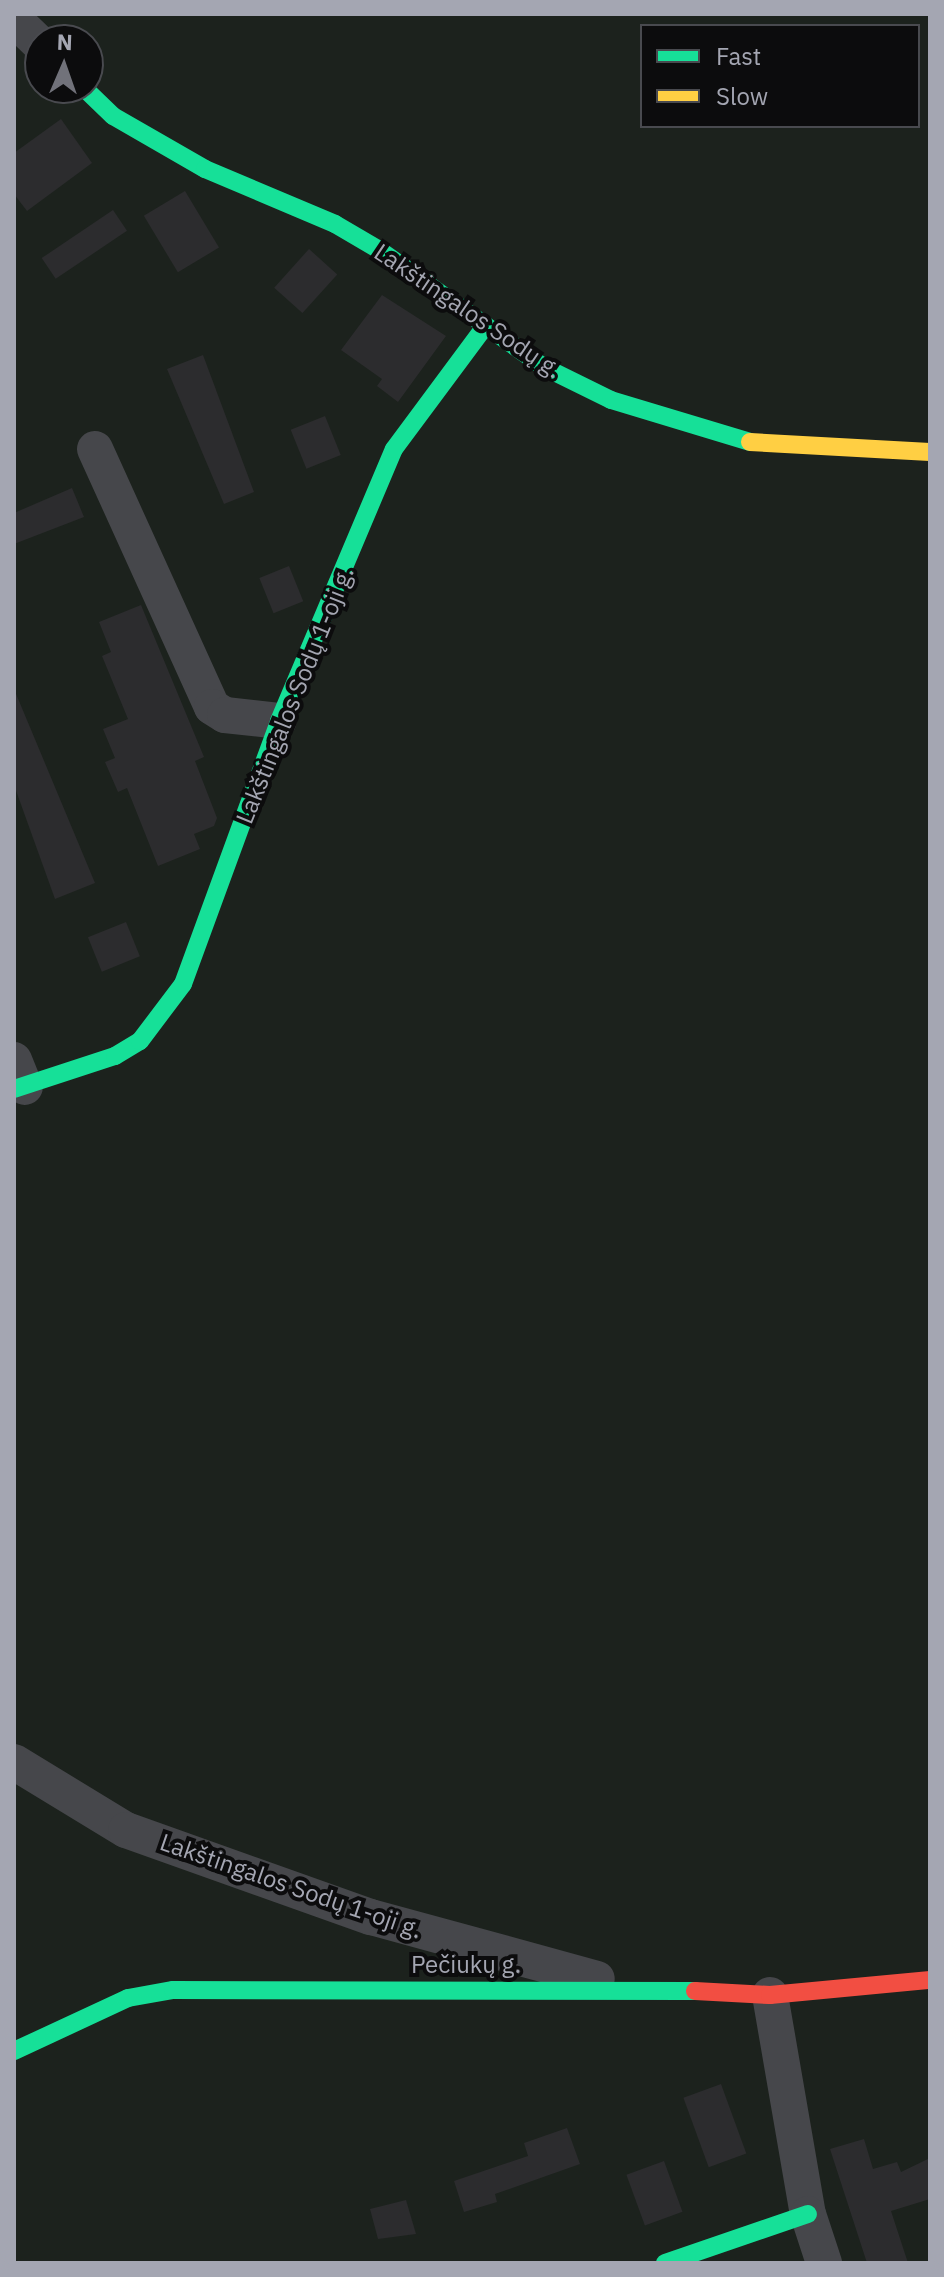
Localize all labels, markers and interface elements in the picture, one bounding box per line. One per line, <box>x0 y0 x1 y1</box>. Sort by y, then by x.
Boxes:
north arrow <box>24 24 104 104</box>
legend <box>640 24 920 128</box>
text: N <box>56 27 73 56</box>
text: Fast <box>716 40 761 72</box>
text: Slow <box>716 80 768 112</box>
street label: Lakštingalos Sodų g. <box>369 238 567 384</box>
street label: Lakštingalos Sodų 1-oji g. <box>230 562 360 828</box>
street label: Lakštingalos Sodų 1-oji g. <box>156 1828 426 1944</box>
street label: Pečiukų g. <box>411 1951 521 1979</box>

